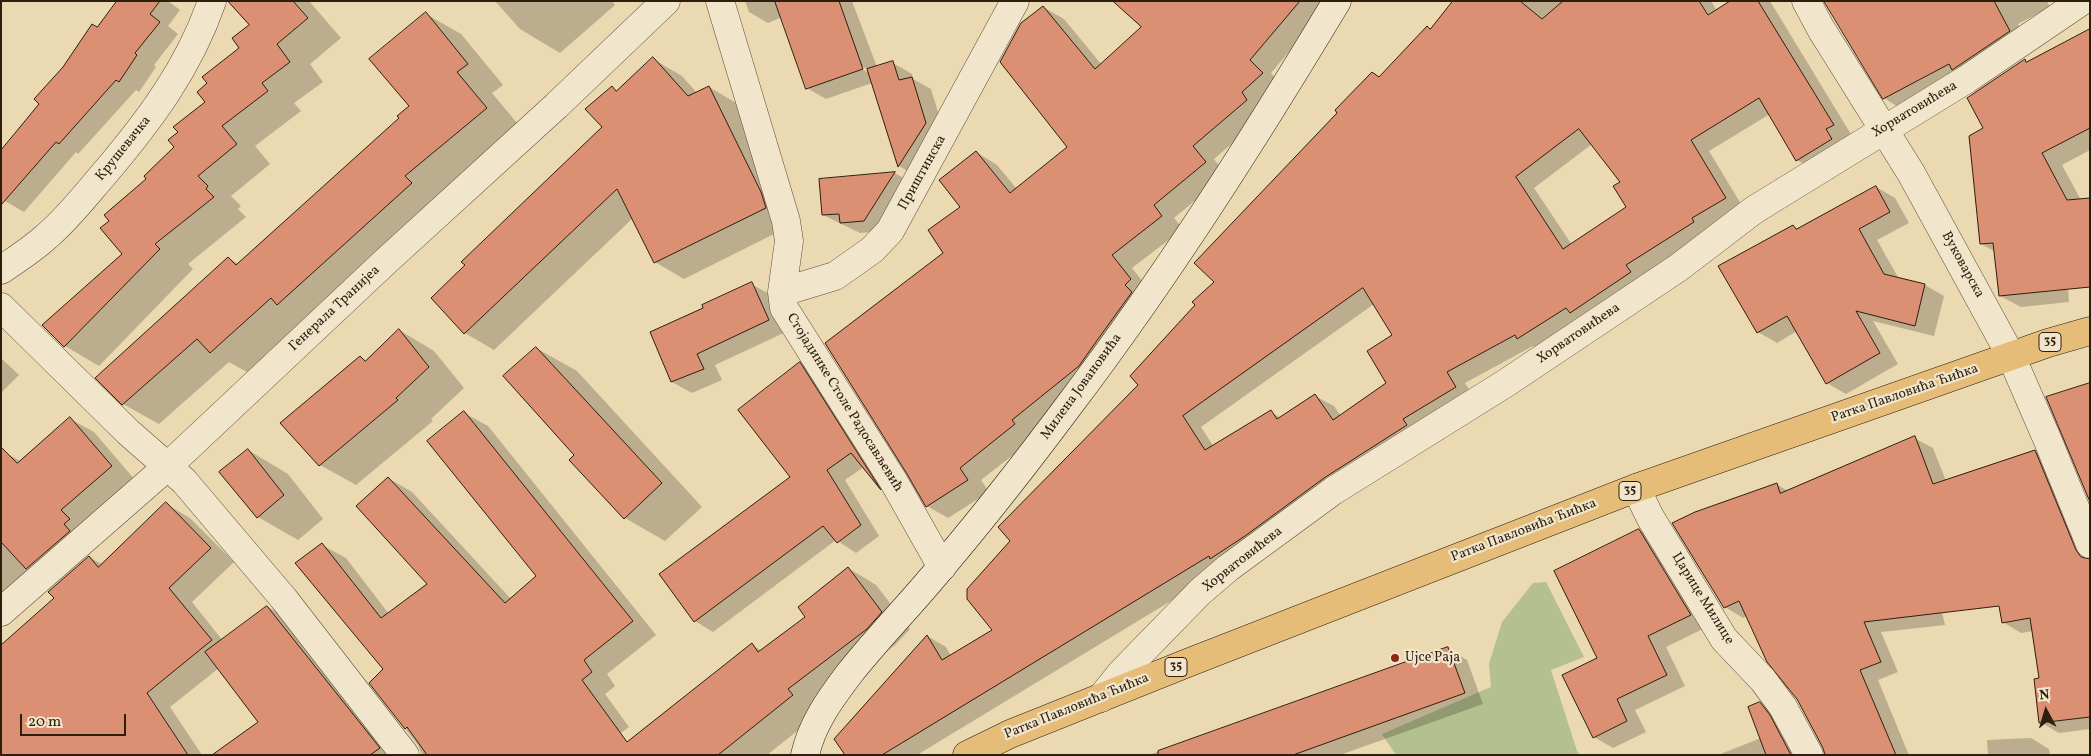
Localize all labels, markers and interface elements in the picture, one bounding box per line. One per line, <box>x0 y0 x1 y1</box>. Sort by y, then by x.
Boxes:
street label: Хорватовићева <box>1869 78 1961 142</box>
street label: Крушевачка <box>93 113 155 185</box>
street label: Приштинска <box>895 133 951 213</box>
street label: Вуковарска <box>1937 229 1987 301</box>
street label: Генерала Транијеа <box>286 263 384 355</box>
street label: Хорватовићева <box>1534 300 1624 368</box>
street label: Стојадинке Столе Радосављевић <box>782 311 906 495</box>
street label: Милена Јовановића <box>1038 331 1126 443</box>
road number: 35 <box>2039 332 2061 352</box>
street label: Ратка Павловића Ћићка <box>1829 361 1981 427</box>
road number: 35 <box>1619 482 1641 501</box>
street label: Ратка Павловића Ћићка <box>1449 495 1599 567</box>
street label: Хорватовићева <box>1200 524 1286 596</box>
street label: Царице Милице <box>1667 550 1737 648</box>
place label: Ujce Paja <box>1405 650 1460 666</box>
marker: Ujce Paja <box>1389 652 1401 664</box>
road number: 35 <box>1165 658 1187 676</box>
street label: Ратка Павловића Ћићка <box>1002 670 1152 744</box>
north arrow <box>2021 686 2071 736</box>
text: N <box>2038 686 2050 706</box>
scale bar <box>22 704 129 736</box>
text: 20 m <box>28 712 61 733</box>

